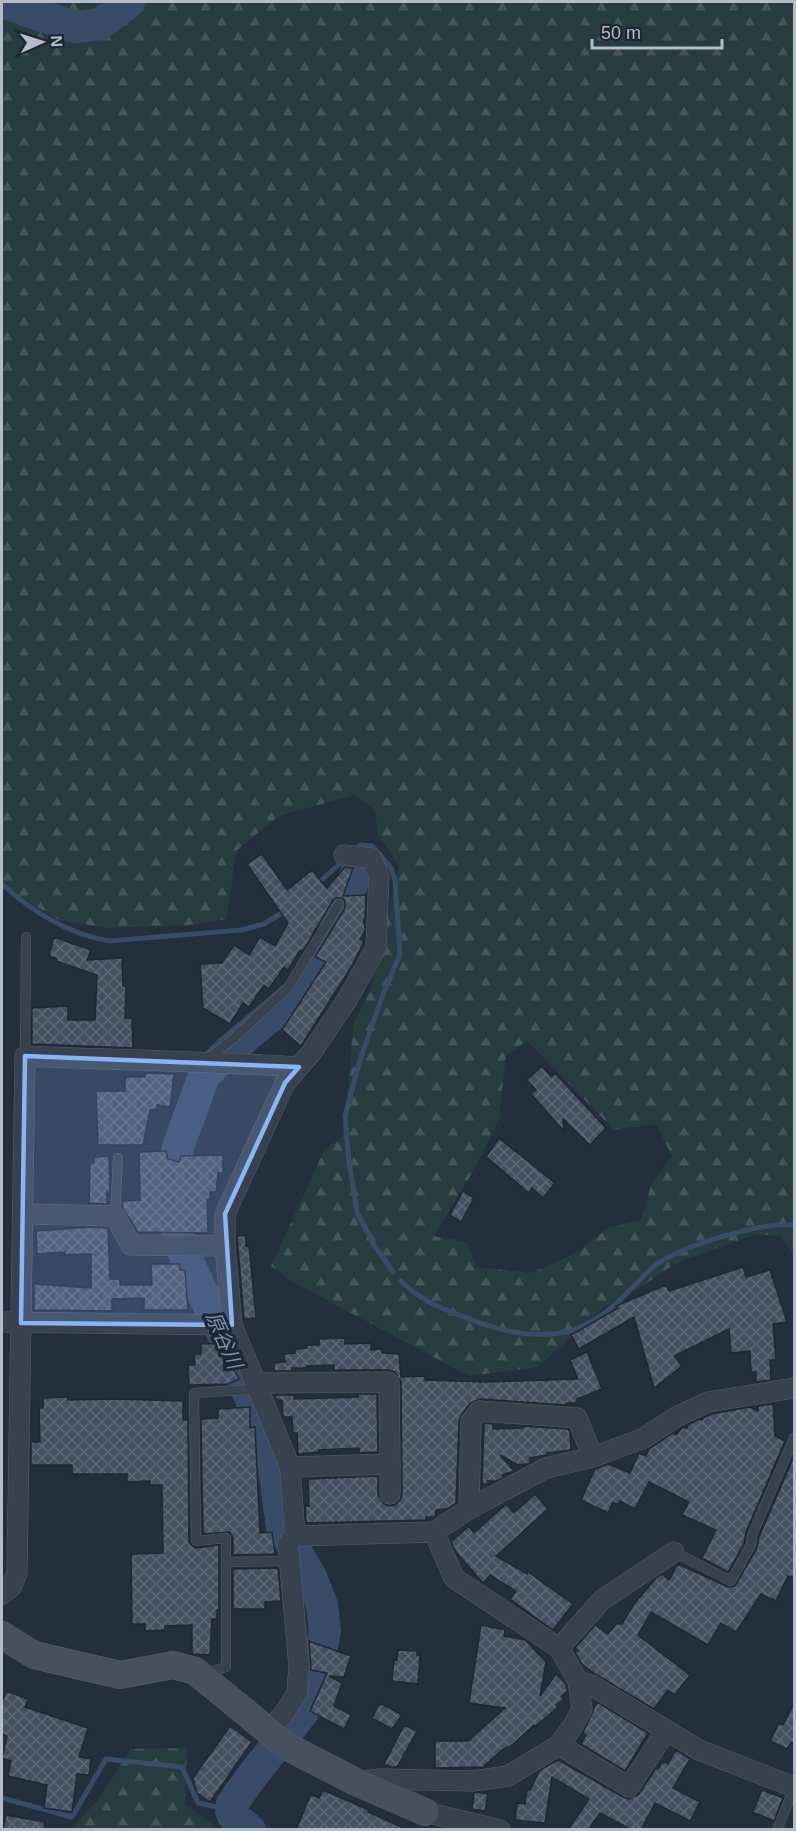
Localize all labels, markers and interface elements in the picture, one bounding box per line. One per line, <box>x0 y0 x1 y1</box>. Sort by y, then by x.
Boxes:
north arrow <box>12 12 72 72</box>
scale bar <box>592 12 722 50</box>
text: 50 m <box>601 23 641 43</box>
text: N <box>48 35 65 47</box>
water label: 原谷川 <box>202 1308 247 1374</box>

